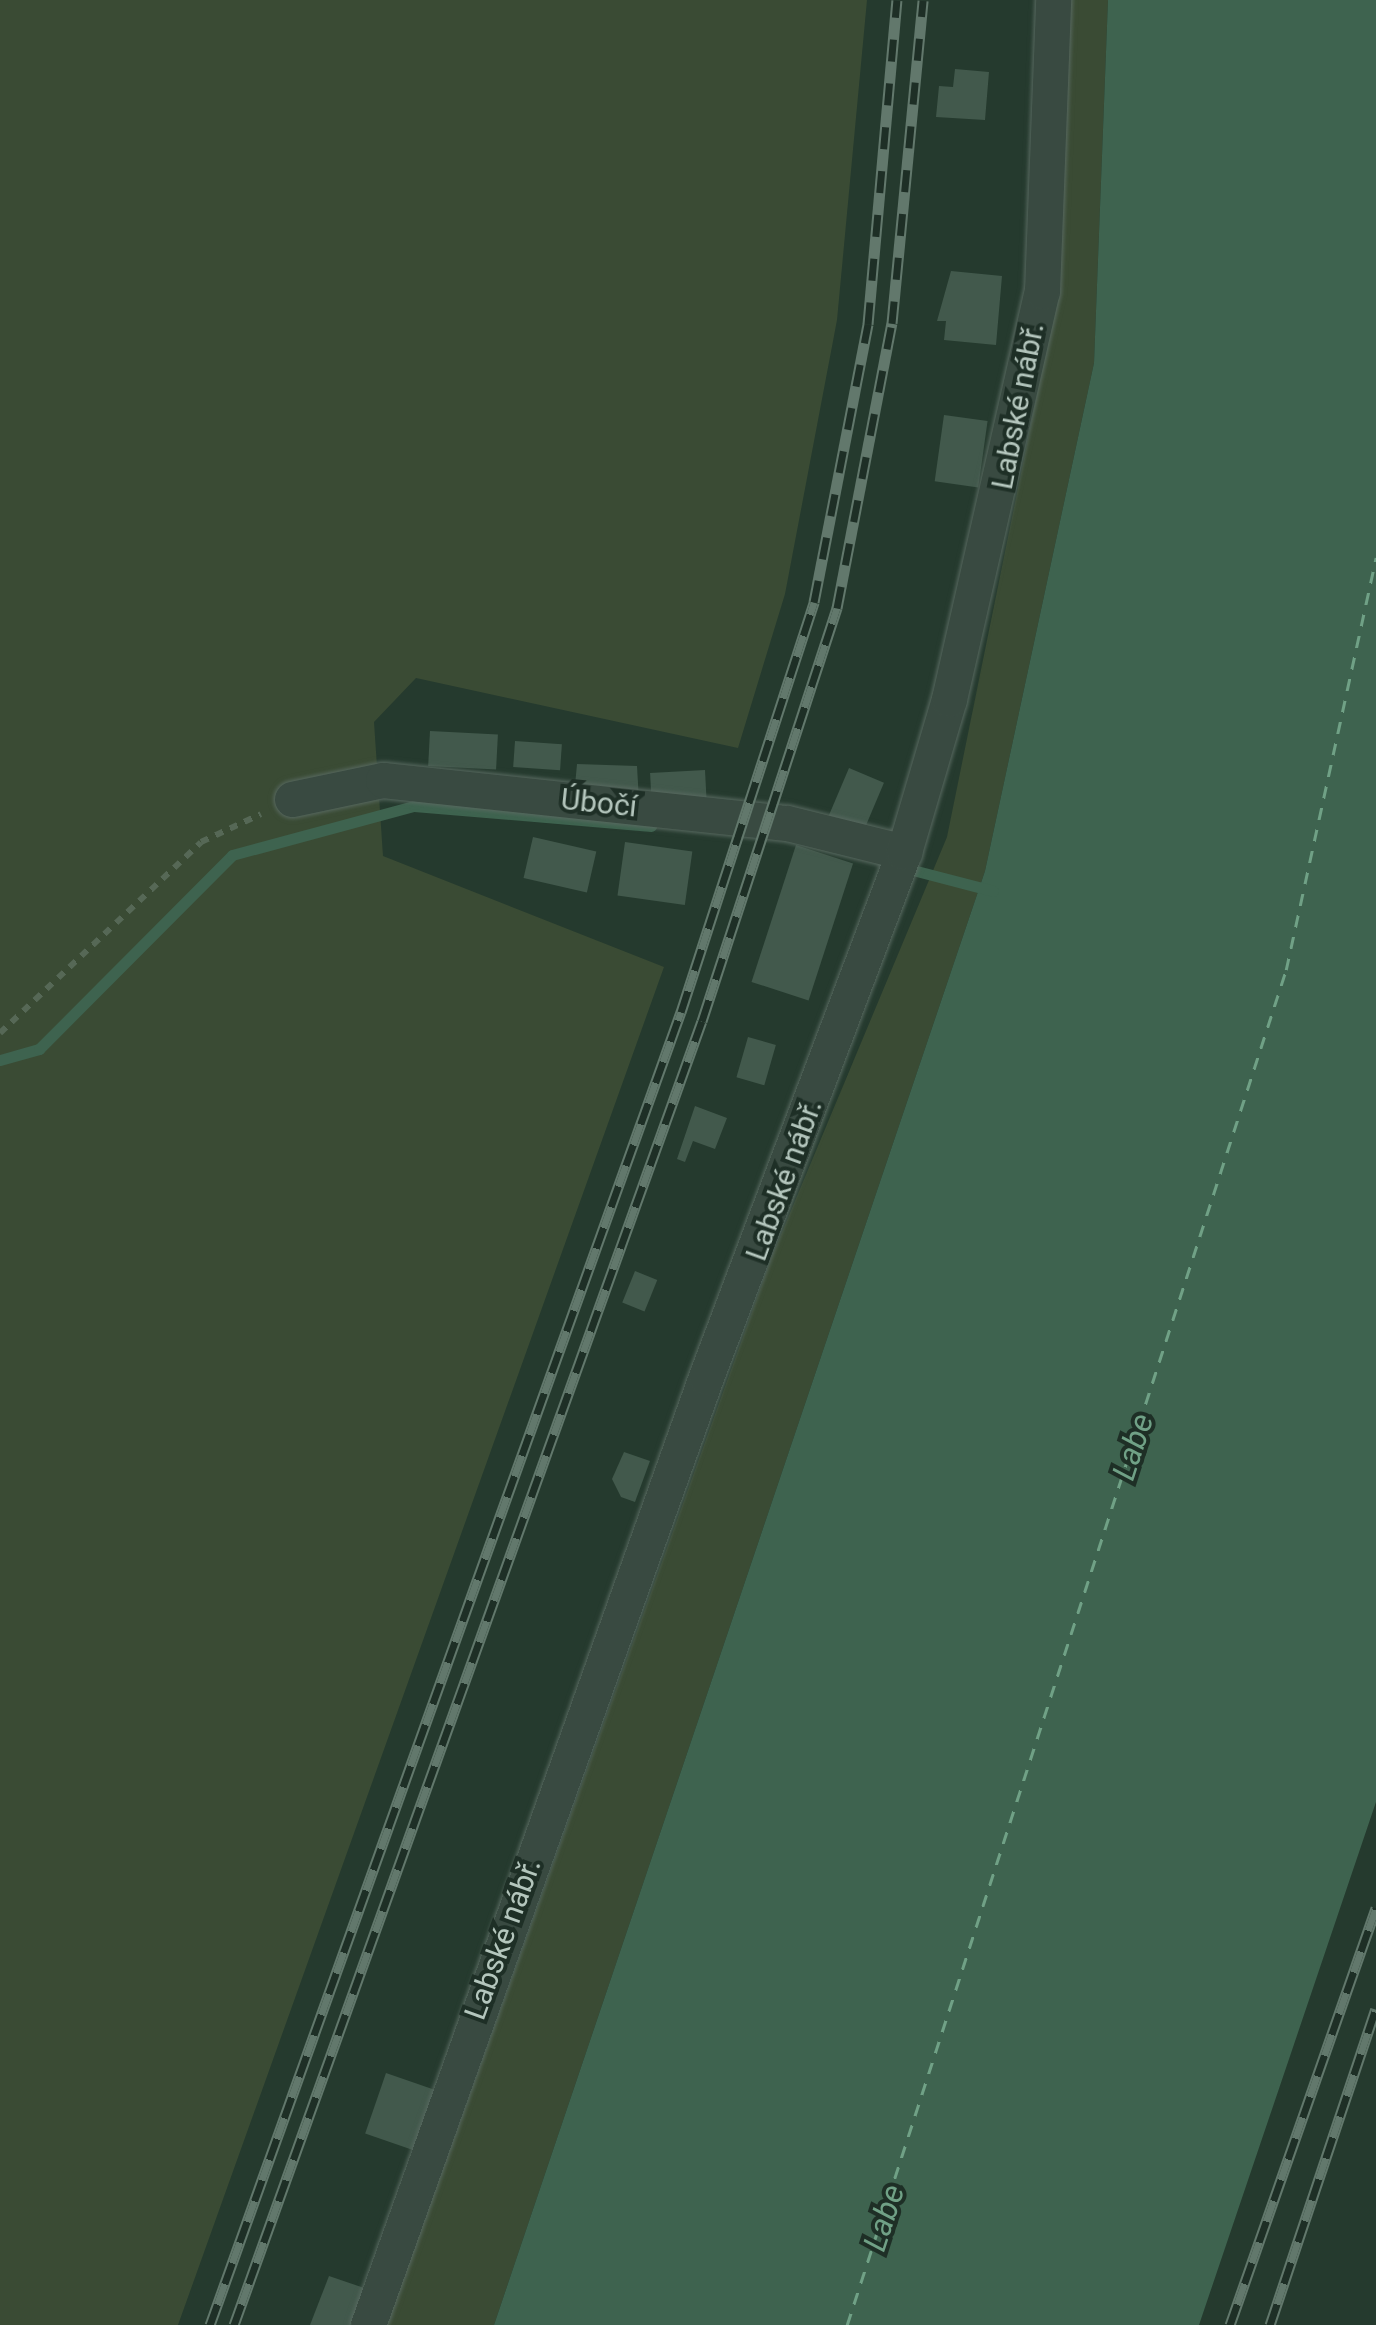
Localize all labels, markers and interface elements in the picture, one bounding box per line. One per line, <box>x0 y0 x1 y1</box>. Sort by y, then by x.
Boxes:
street label: Labské nábř. <box>984 320 1052 492</box>
street label: Úbočí <box>559 781 639 825</box>
street label: Labské nábř. <box>738 1094 830 1266</box>
water label: Labe <box>1104 1409 1162 1485</box>
street label: Labské nábř. <box>457 1853 549 2025</box>
water label: Labe <box>855 2180 913 2256</box>

